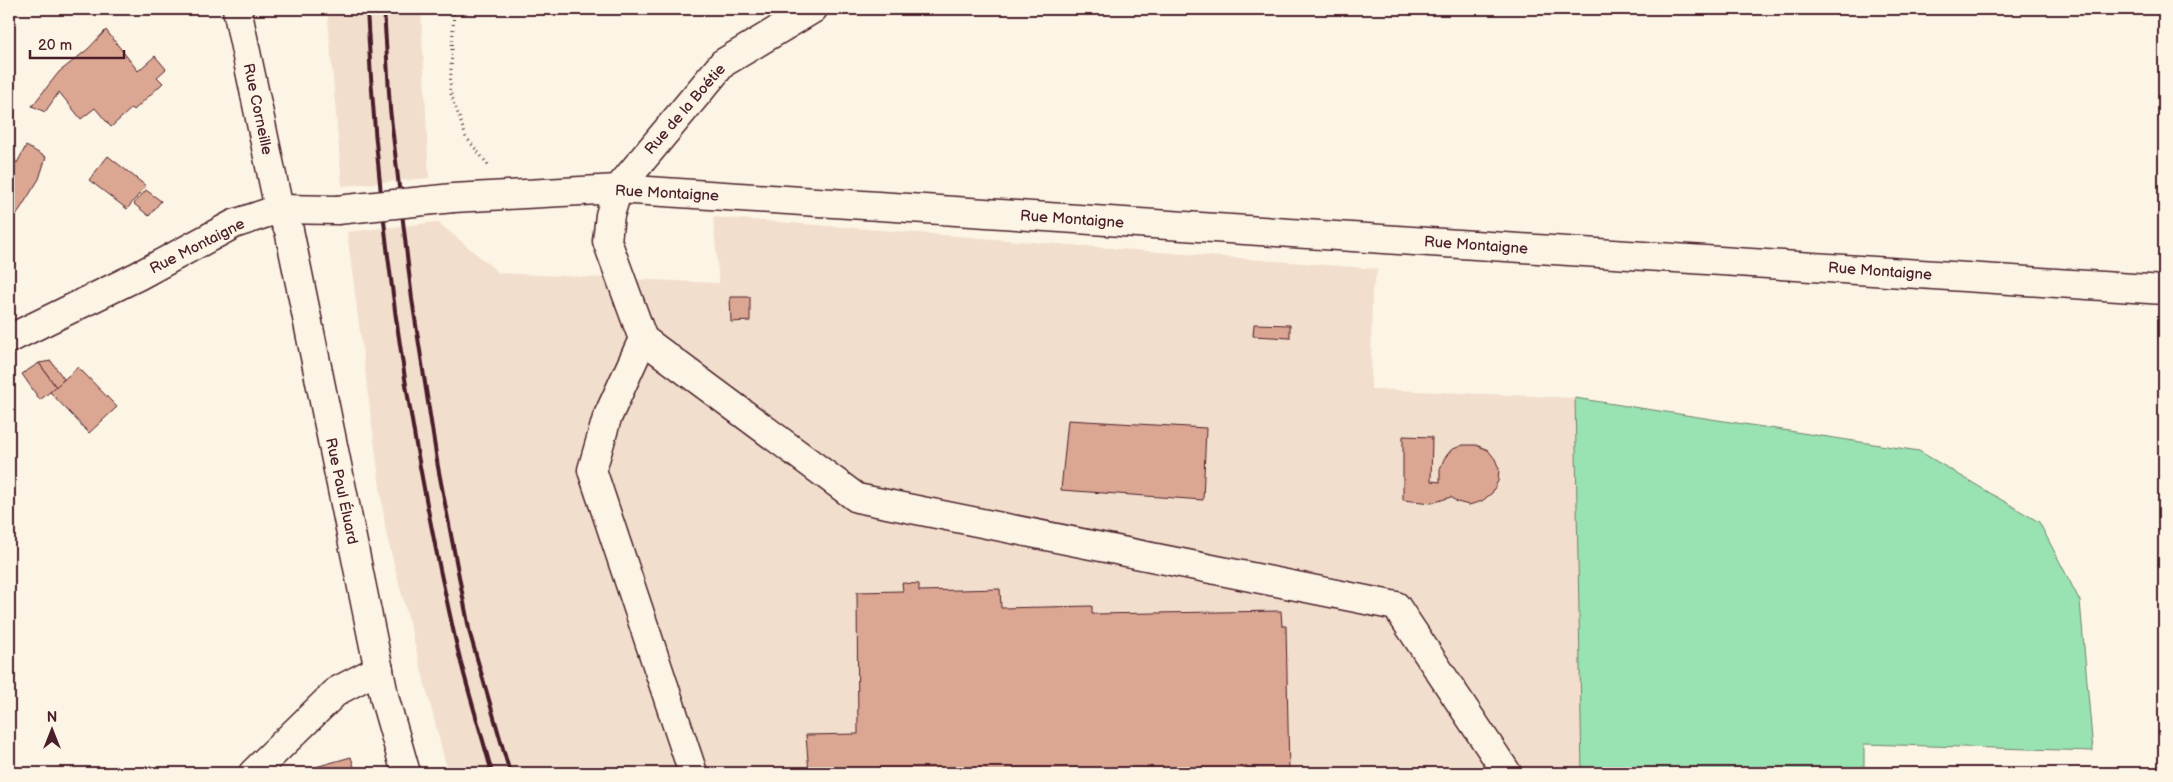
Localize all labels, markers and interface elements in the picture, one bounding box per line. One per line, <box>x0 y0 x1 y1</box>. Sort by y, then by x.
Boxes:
scale bar <box>30 28 124 60</box>
text: 20 m <box>38 36 72 55</box>
street label: Rue de la Boétie <box>641 60 730 159</box>
street label: Rue Corneille <box>239 62 276 157</box>
street label: Rue Montaigne <box>615 181 720 206</box>
street label: Rue Montaigne <box>1019 206 1125 233</box>
street label: Rue Montaigne <box>147 214 248 279</box>
street label: Rue Montaigne <box>1423 232 1529 259</box>
street label: Rue Montaigne <box>1827 258 1933 285</box>
street label: Rue Paul Éluard <box>321 436 362 546</box>
north arrow <box>28 704 78 754</box>
text: N <box>47 709 57 726</box>

